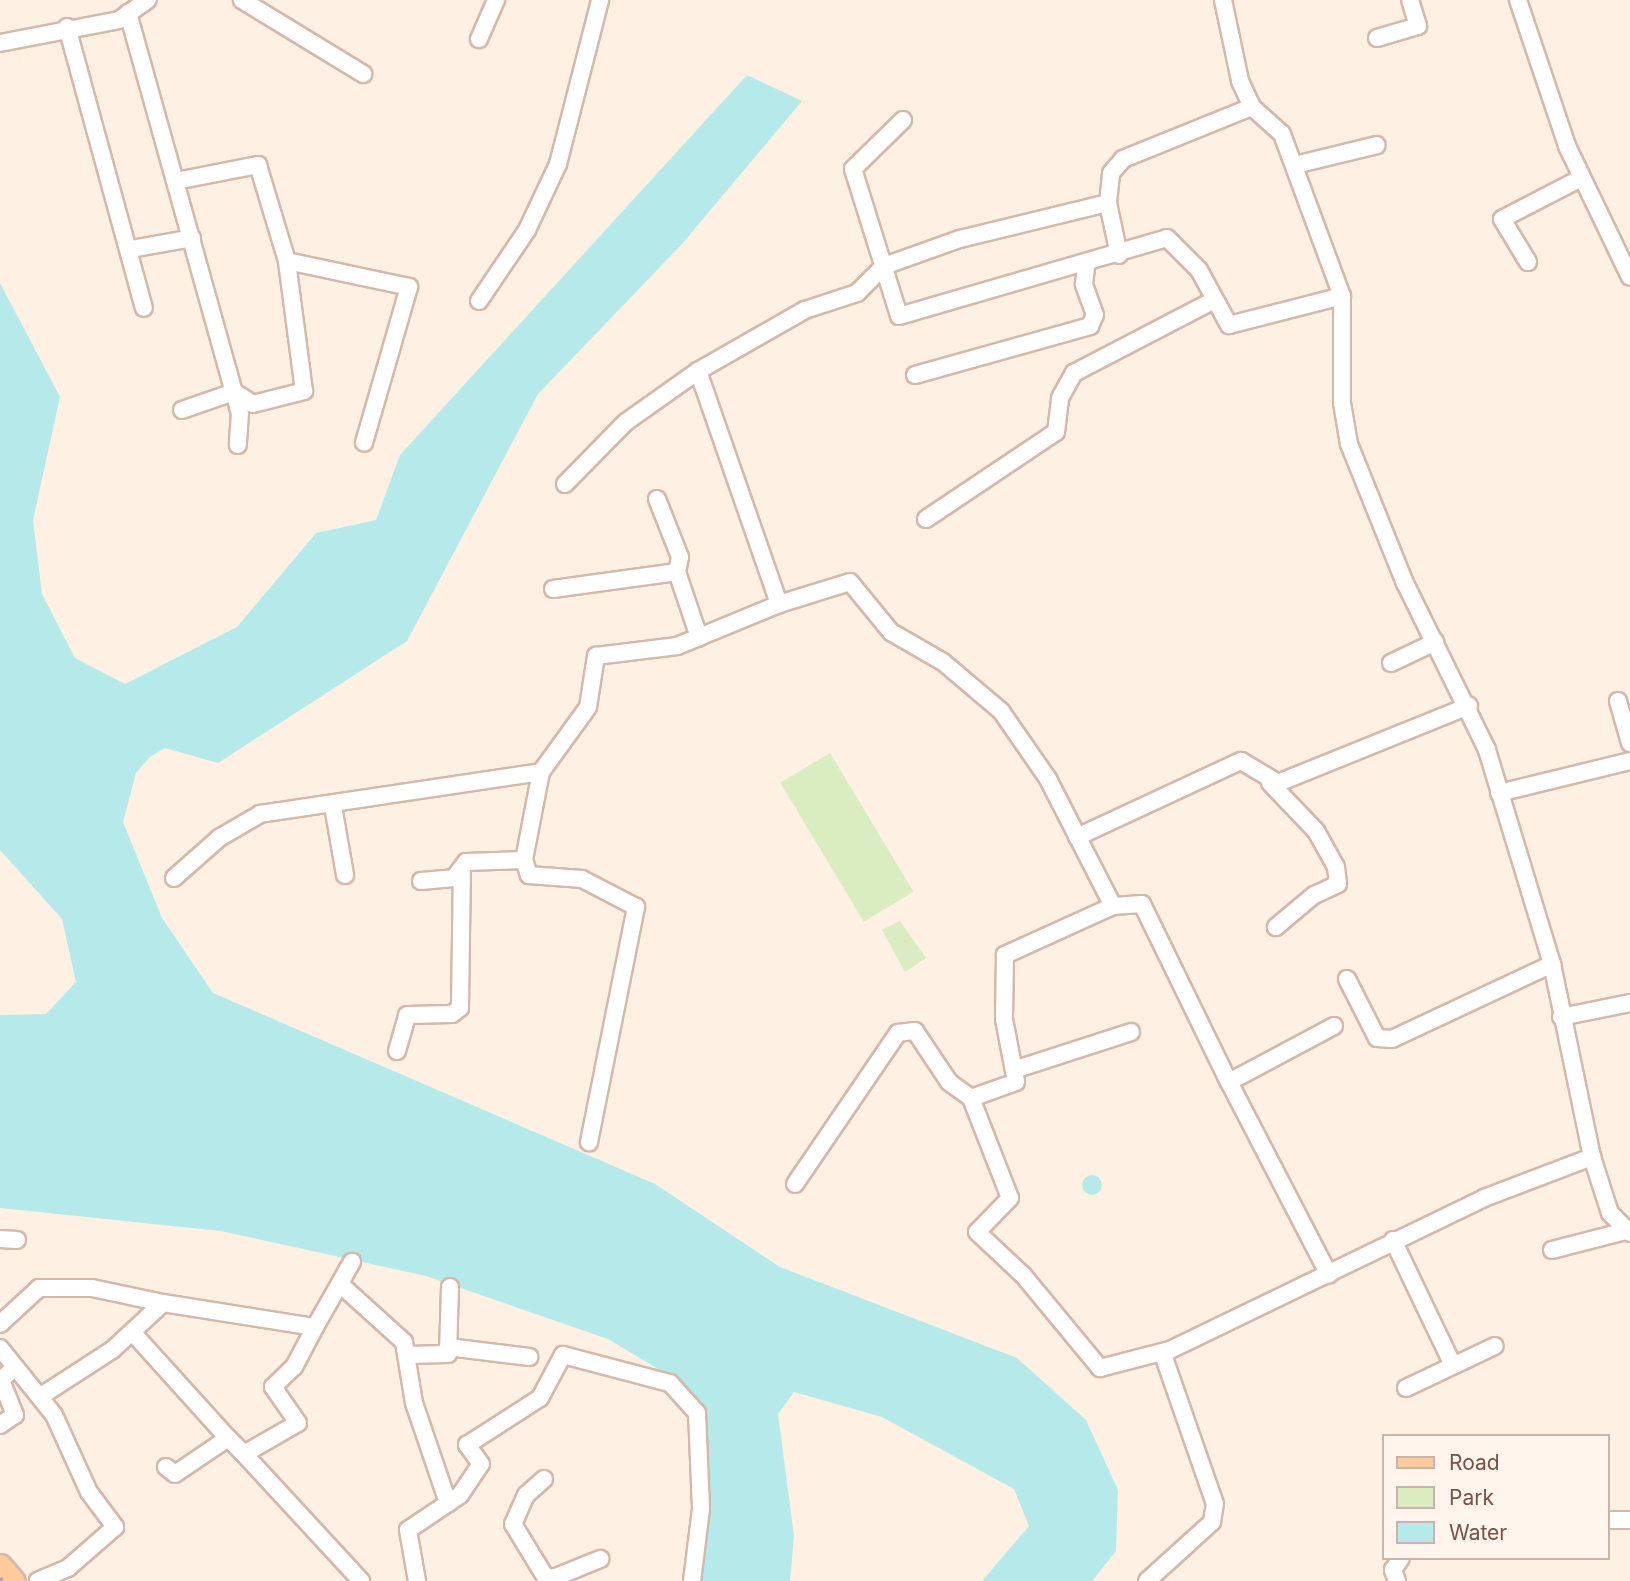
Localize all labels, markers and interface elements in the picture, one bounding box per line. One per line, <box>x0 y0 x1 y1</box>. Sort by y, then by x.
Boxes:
legend <box>1382 1434 1609 1560</box>
text: Road <box>1449 1450 1500 1475</box>
text: Park <box>1449 1485 1494 1510</box>
text: Water <box>1449 1520 1507 1545</box>

